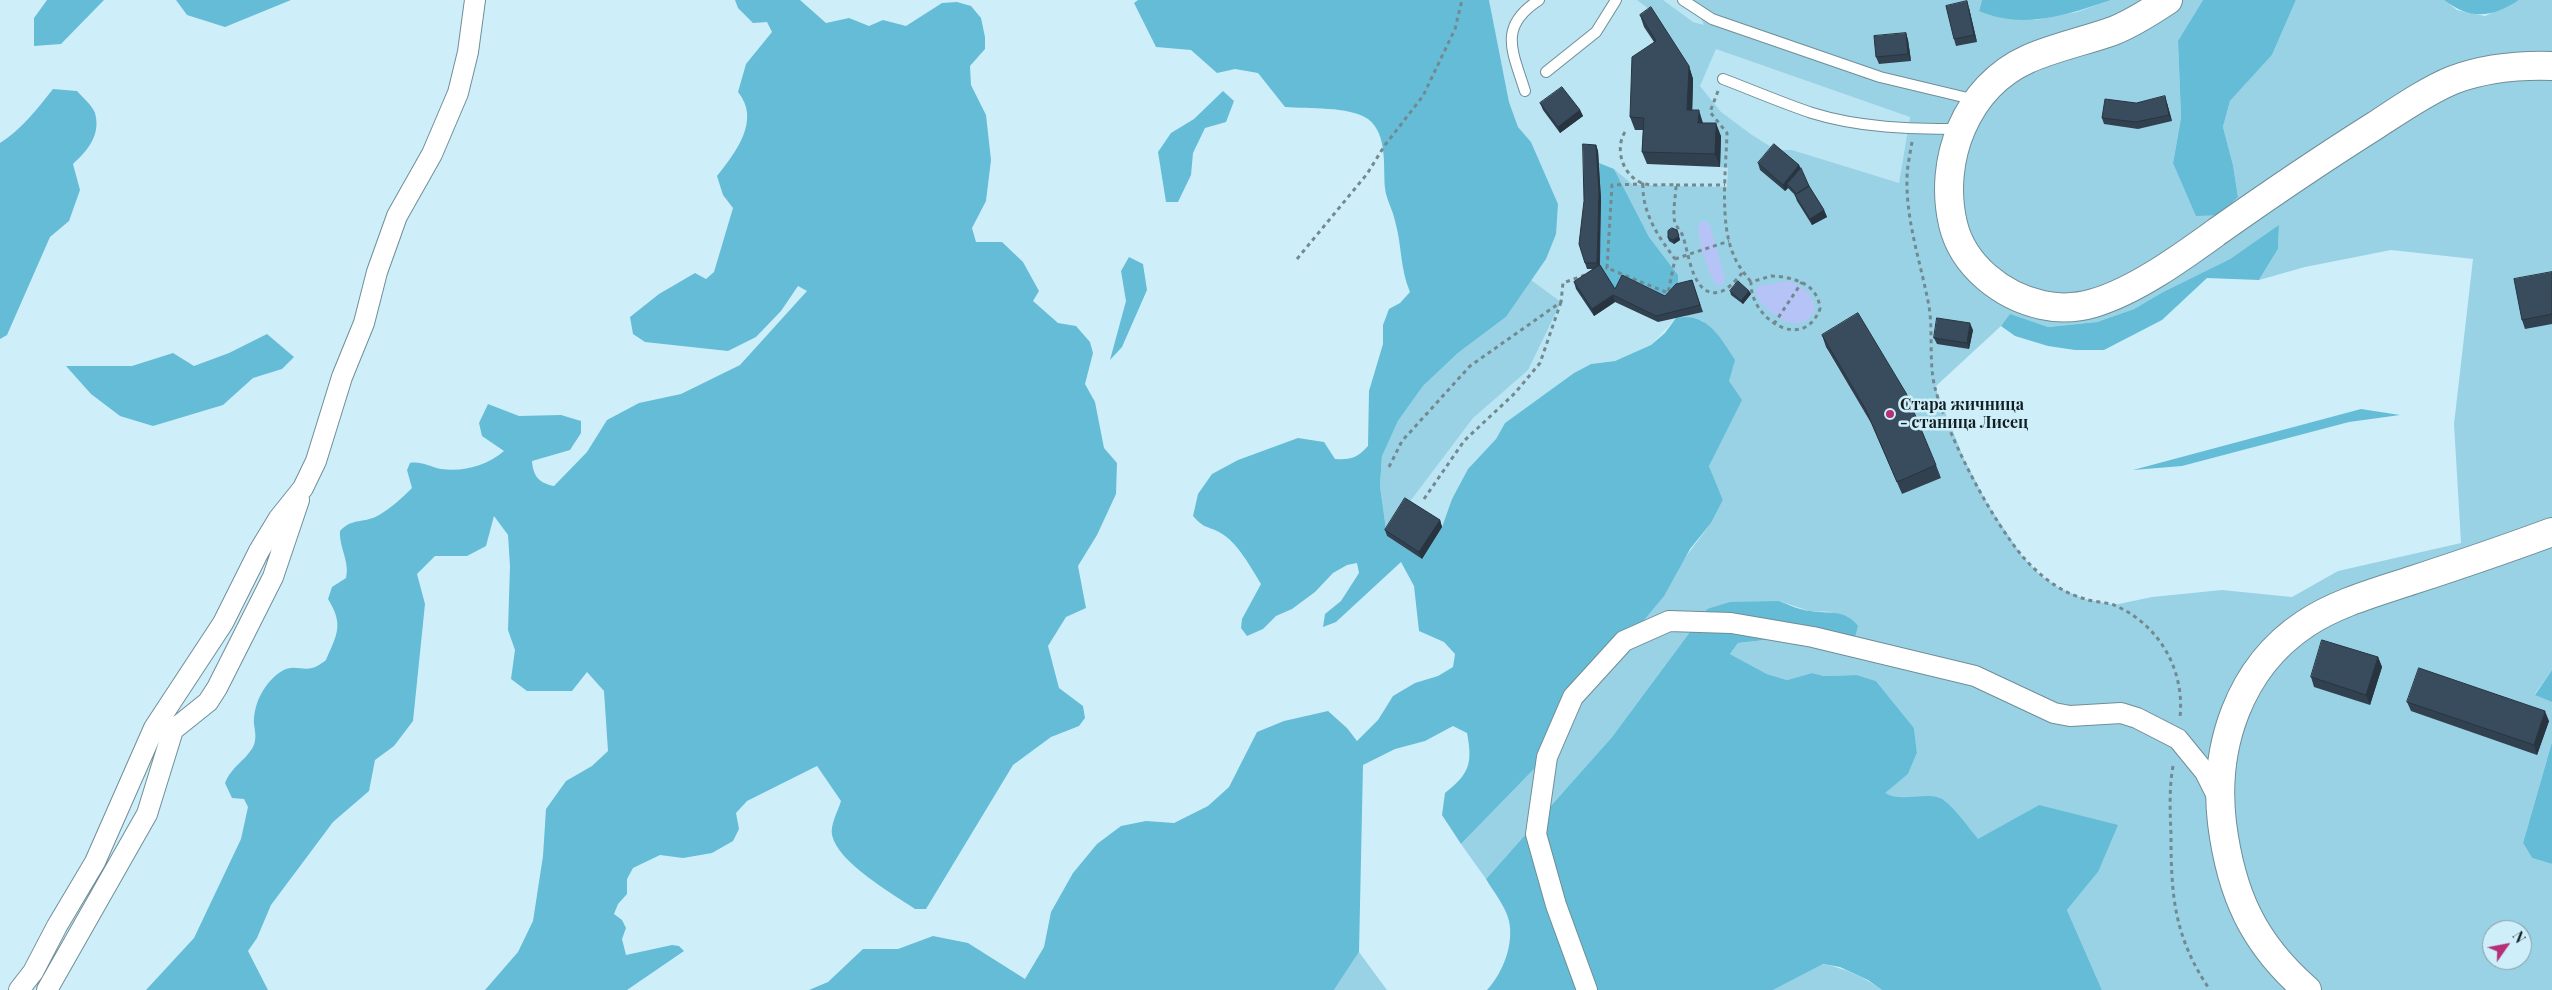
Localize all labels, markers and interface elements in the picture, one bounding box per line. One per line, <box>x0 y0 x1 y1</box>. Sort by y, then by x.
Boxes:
place label: Стара жичница - станица Лисец <box>1900 395 2028 433</box>
marker: Стара жичница - станица Лисец <box>1884 408 1896 420</box>
north arrow <box>2482 920 2532 970</box>
text: N <box>2508 928 2530 947</box>

